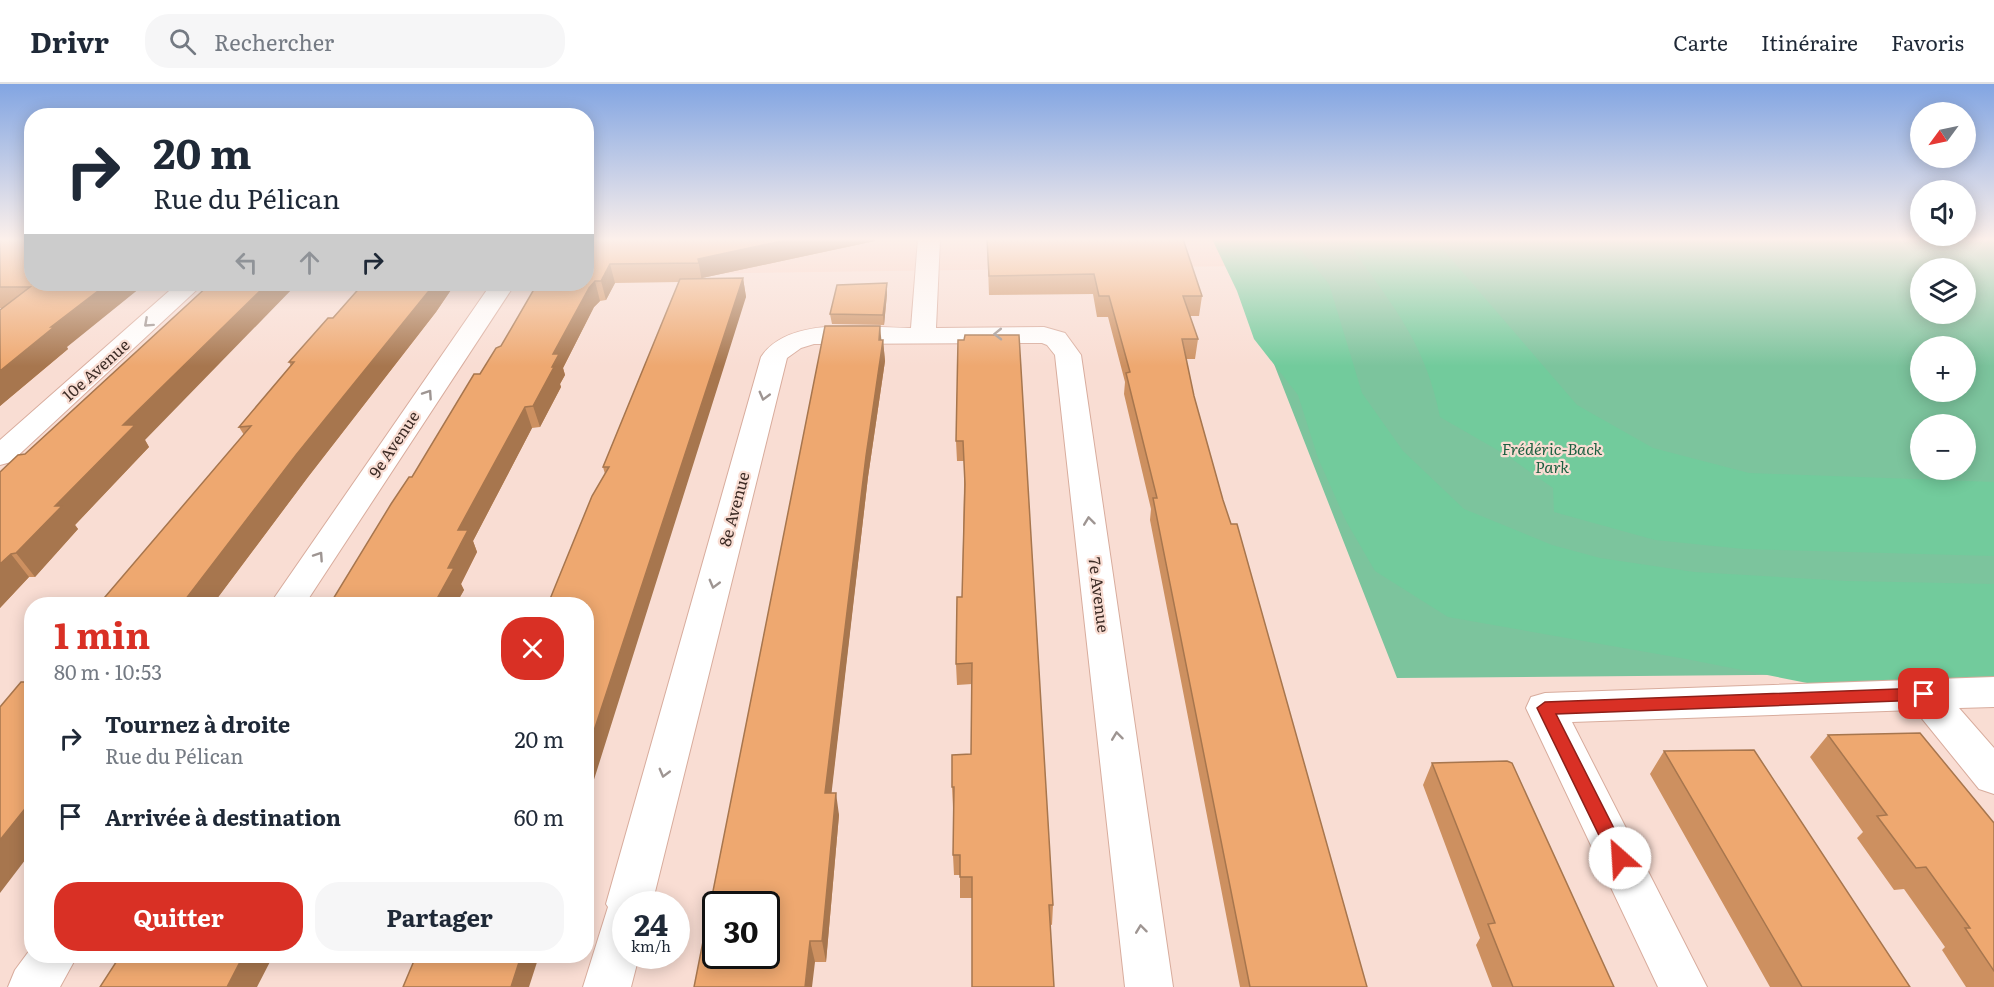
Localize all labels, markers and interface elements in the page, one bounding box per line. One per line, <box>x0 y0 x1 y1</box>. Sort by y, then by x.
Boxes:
search box <box>145 14 565 68</box>
text: Drivr <box>30 20 109 62</box>
icon: search <box>166 25 199 58</box>
text: Rechercher <box>214 25 334 58</box>
text: Carte <box>1673 26 1728 57</box>
text: Itinéraire <box>1761 26 1858 57</box>
text: Favoris <box>1891 26 1964 57</box>
north arrow <box>1910 102 1976 168</box>
map controls <box>1910 102 1976 480</box>
text: 20 m <box>153 120 252 182</box>
icon: right <box>54 132 132 210</box>
text: Rue du Pélican <box>153 177 340 217</box>
button: sound <box>1910 180 1976 246</box>
icon: left <box>230 246 263 279</box>
icon: ahead <box>293 246 326 279</box>
icon: right <box>356 246 389 279</box>
button: layers <box>1910 258 1976 324</box>
one-way arrow <box>144 316 154 327</box>
one-way arrow <box>993 328 1002 340</box>
street label: 10e Avenue <box>56 332 134 406</box>
button: + <box>1910 336 1976 402</box>
one-way arrow <box>421 390 432 401</box>
one-way arrow <box>759 390 771 401</box>
street label: 9e Avenue <box>362 405 424 482</box>
button: − <box>1910 414 1976 480</box>
park label: Frédéric-Back Park <box>1502 436 1602 478</box>
street label: 8e Avenue <box>712 469 755 549</box>
one-way arrow <box>1084 517 1096 526</box>
one-way arrow <box>312 552 324 562</box>
street label: 7e Avenue <box>1083 556 1117 634</box>
one-way arrow <box>709 579 721 589</box>
text: 1 min <box>54 607 150 660</box>
button: close <box>501 617 564 680</box>
text: 80 m · 10:53 <box>54 656 162 686</box>
pin <box>1898 668 1949 719</box>
icon: arrive <box>1907 677 1940 710</box>
text: Tournez à droite <box>105 707 290 740</box>
icon: right <box>54 722 87 755</box>
text: 20 m <box>514 722 564 755</box>
one-way arrow <box>1111 731 1123 740</box>
text: Rue du Pélican <box>105 740 244 770</box>
one-way arrow <box>659 767 671 778</box>
icon: arrive <box>54 800 87 833</box>
text: Arrivée à destination <box>105 800 341 833</box>
text: 60 m <box>514 800 564 833</box>
position arrow <box>1588 826 1652 890</box>
button: Quitter <box>54 882 303 951</box>
button: Partager <box>315 882 564 951</box>
speed limit sign: 30 <box>702 891 780 969</box>
text: 24 <box>634 901 668 945</box>
one-way arrow <box>1135 924 1148 934</box>
text: km/h <box>631 934 671 957</box>

